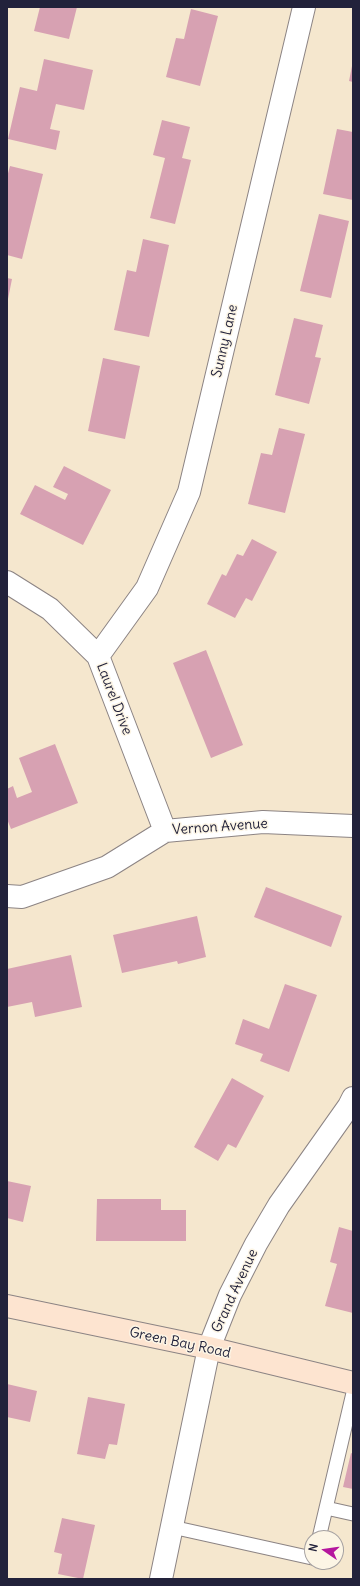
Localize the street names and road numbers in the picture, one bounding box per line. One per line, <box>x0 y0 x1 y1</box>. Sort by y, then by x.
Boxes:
street label: Sunny Lane <box>208 303 242 379</box>
street label: Laurel Drive <box>93 660 135 738</box>
street label: Vernon Avenue <box>172 815 268 839</box>
street label: Grand Avenue <box>208 1247 262 1335</box>
street label: Green Bay Road <box>128 1324 232 1362</box>

